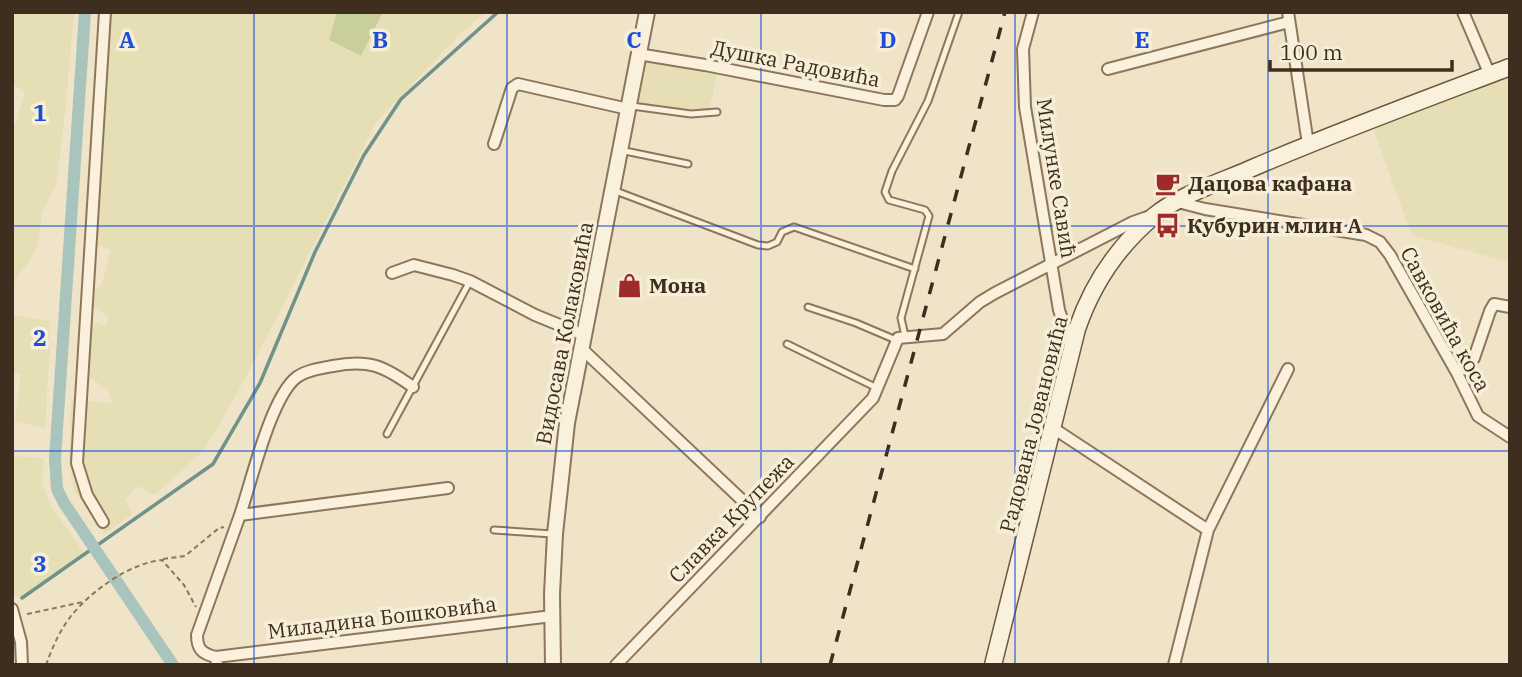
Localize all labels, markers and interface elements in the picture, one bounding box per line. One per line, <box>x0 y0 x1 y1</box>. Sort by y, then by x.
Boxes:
text: A <box>119 24 135 54</box>
text: B <box>372 24 388 54</box>
text: C <box>626 24 642 54</box>
text: D <box>879 24 897 54</box>
text: E <box>1134 24 1150 54</box>
scale bar <box>1270 28 1452 72</box>
street label: Душка Радовића <box>709 33 883 93</box>
text: 100 m <box>1280 38 1343 66</box>
street label: Милунке Савић <box>1031 96 1083 260</box>
text: 1 <box>33 97 47 127</box>
cafe icon: Дацова кафана <box>1154 169 1182 197</box>
place label: Дацова кафана <box>1188 169 1352 197</box>
bus stop icon: Кубурин млин А <box>1153 211 1181 239</box>
place label: Кубурин млин А <box>1187 211 1362 239</box>
street label: Видосава Колаковића <box>529 219 599 447</box>
street label: Савковића коса <box>1395 241 1497 397</box>
shop icon: Мона <box>615 271 643 299</box>
place label: Мона <box>649 271 706 299</box>
street label: Радована Јовановића <box>992 313 1074 535</box>
text: 2 <box>33 322 47 352</box>
street label: Славка Крупежа <box>662 447 800 589</box>
text: 3 <box>33 548 47 578</box>
street label: Миладина Бошковића <box>266 589 498 645</box>

